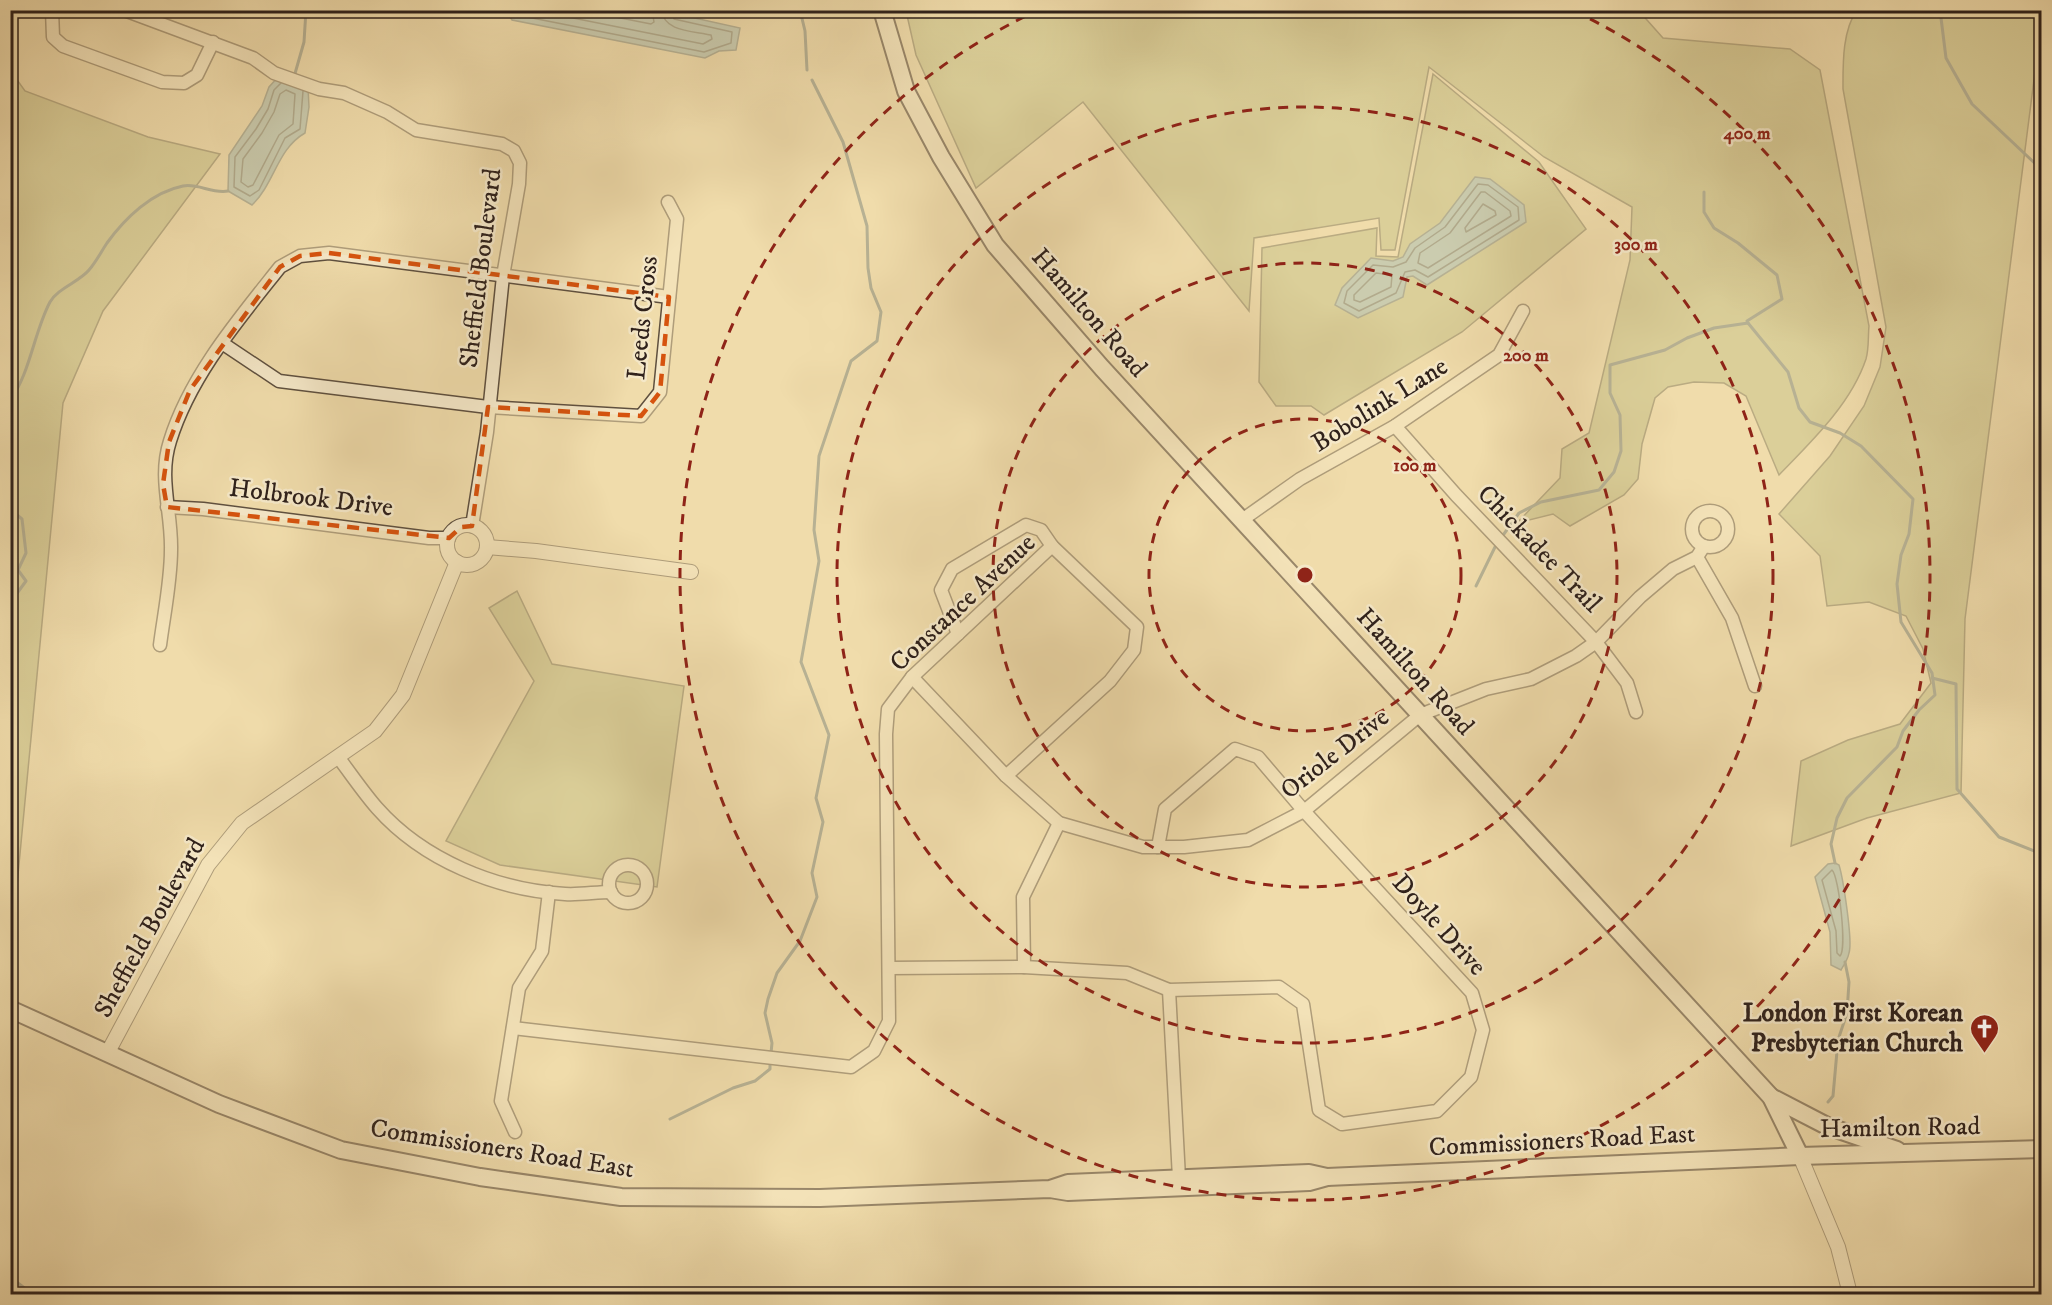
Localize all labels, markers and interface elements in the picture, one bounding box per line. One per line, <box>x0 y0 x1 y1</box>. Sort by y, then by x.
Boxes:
text: 400 m <box>1722 123 1771 145</box>
street label: Sheffield Boulevard <box>452 166 510 370</box>
text: 300 m <box>1614 234 1658 256</box>
street label: Hamilton Road <box>1024 241 1154 385</box>
street label: Leeds Cross <box>620 254 666 382</box>
text: 200 m <box>1503 345 1549 367</box>
street label: Bobolink Lane <box>1306 350 1454 460</box>
text: 100 m <box>1393 455 1437 477</box>
street label: Holbrook Drive <box>227 472 395 524</box>
street label: Chickadee Trail <box>1470 478 1608 620</box>
street label: Constance Avenue <box>883 527 1043 679</box>
centre of rings <box>1295 565 1315 585</box>
street label: Hamilton Road <box>1349 601 1481 743</box>
street label: Oriole Drive <box>1274 701 1396 807</box>
street label: Sheffield Boulevard <box>87 832 213 1024</box>
street label: Doyle Drive <box>1385 867 1493 983</box>
place label: London First Korean Presbyterian Church <box>1743 997 1963 1060</box>
church icon: London First Korean Presbyterian Church <box>1968 1012 2000 1054</box>
street label: Hamilton Road <box>1819 1110 1981 1146</box>
street label: Commissioners Road East <box>368 1112 636 1186</box>
street label: Commissioners Road East <box>1428 1118 1696 1164</box>

